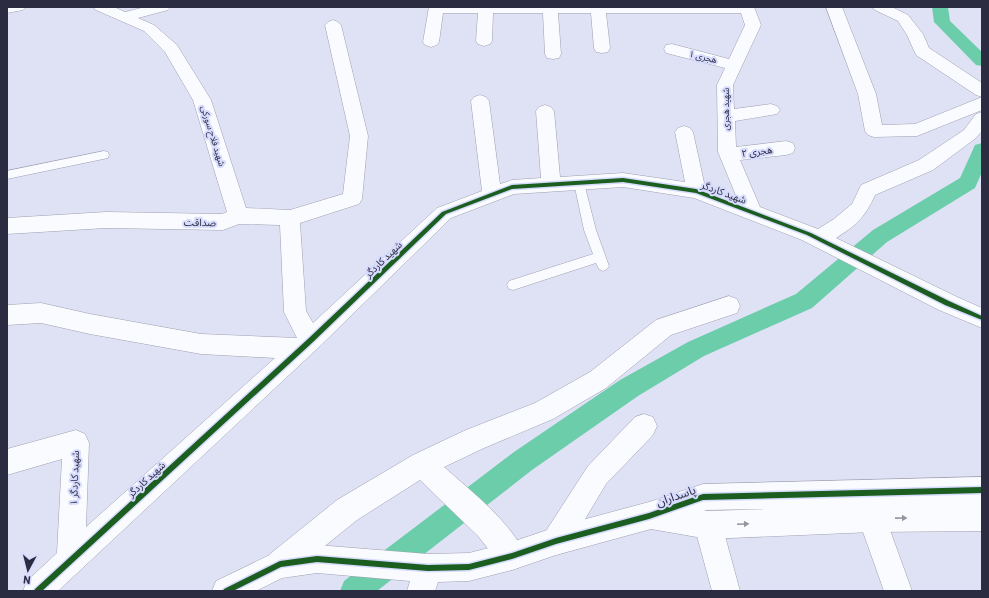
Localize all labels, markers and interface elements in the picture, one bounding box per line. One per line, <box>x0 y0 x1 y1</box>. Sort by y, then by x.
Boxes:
street label: هجری ۱ <box>688 48 718 66</box>
street label: شهید هجری <box>720 88 732 130</box>
street label: شهید فلاح سورکی <box>197 104 228 168</box>
street label: هجری ۲ <box>741 143 774 160</box>
street label: شهید کاردگر <box>698 178 748 207</box>
street label: صداقت <box>184 216 216 228</box>
street label: شهید کاردگر <box>361 238 405 281</box>
street label: شهید کاردگر ۱ <box>67 450 82 506</box>
street label: شهید کاردگر <box>124 458 168 501</box>
street label: پاسداران <box>654 482 698 510</box>
one-way arrow <box>895 515 908 521</box>
one-way arrow <box>737 520 749 527</box>
north arrow <box>8 550 48 590</box>
text: N <box>22 574 31 587</box>

